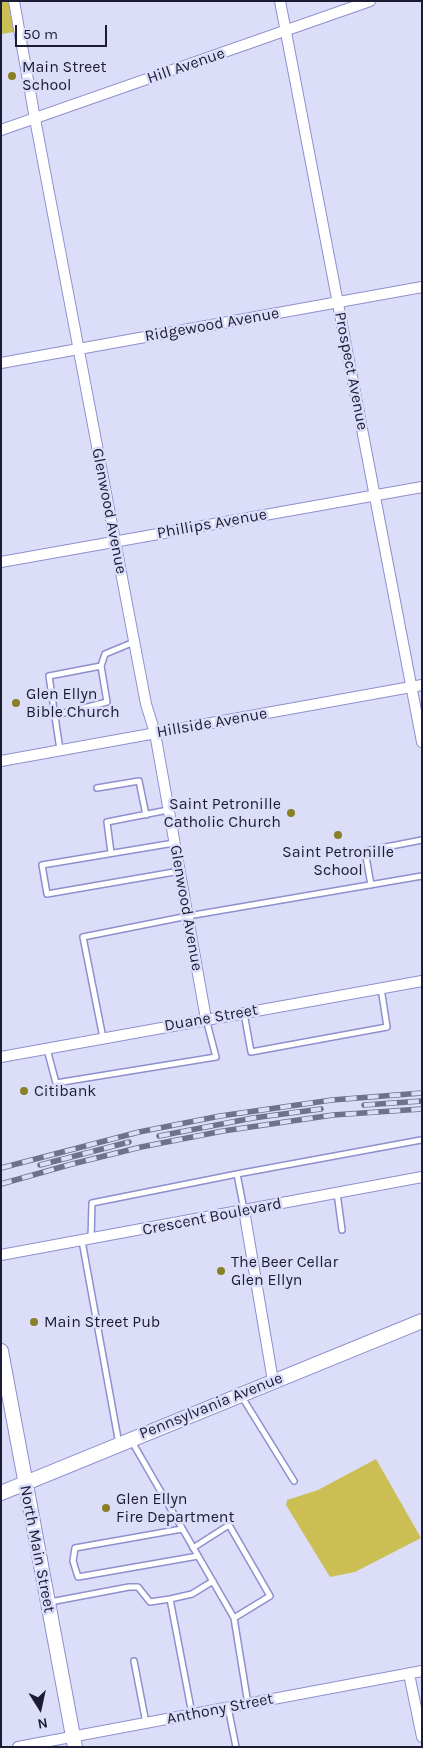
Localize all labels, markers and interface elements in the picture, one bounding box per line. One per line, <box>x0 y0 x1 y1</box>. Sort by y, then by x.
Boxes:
scale bar <box>18 15 110 47</box>
text: 50 m <box>23 25 58 43</box>
street label: Hill Avenue <box>145 44 227 88</box>
place label: Main Street School <box>22 57 107 95</box>
marker: Main Street School <box>6 70 18 82</box>
street label: Ridgewood Avenue <box>143 304 281 346</box>
street label: Prospect Avenue <box>330 310 372 432</box>
street label: Glenwood Avenue <box>87 447 131 575</box>
street label: Phillips Avenue <box>156 505 268 543</box>
place label: Glen Ellyn Bible Church <box>26 684 120 722</box>
marker: Glen Ellyn Bible Church <box>10 697 22 709</box>
street label: Hillside Avenue <box>155 704 269 742</box>
place label: Saint Petronille Catholic Church <box>164 794 281 832</box>
marker: Saint Petronille Catholic Church <box>285 807 297 819</box>
marker: Saint Petronille School <box>332 829 344 841</box>
place label: Saint Petronille School <box>282 842 394 880</box>
street label: Glenwood Avenue <box>165 843 207 973</box>
street label: Duane Street <box>163 1000 259 1036</box>
place label: Citibank <box>34 1081 96 1101</box>
marker: Citibank <box>18 1085 30 1097</box>
street label: Crescent Boulevard <box>141 1194 283 1240</box>
place label: The Beer Cellar Glen Ellyn <box>231 1252 338 1290</box>
marker: The Beer Cellar Glen Ellyn <box>215 1265 227 1277</box>
place label: Main Street Pub <box>44 1312 160 1332</box>
marker: Main Street Pub <box>28 1316 40 1328</box>
street label: Pennsylvania Avenue <box>137 1368 285 1444</box>
street label: North Main Street <box>15 1484 59 1614</box>
place label: Glen Ellyn Fire Department <box>116 1489 235 1527</box>
marker: Glen Ellyn Fire Department <box>100 1502 112 1514</box>
north arrow <box>15 1683 65 1733</box>
street label: Anthony Street <box>165 1689 275 1729</box>
text: N <box>36 1714 49 1733</box>

